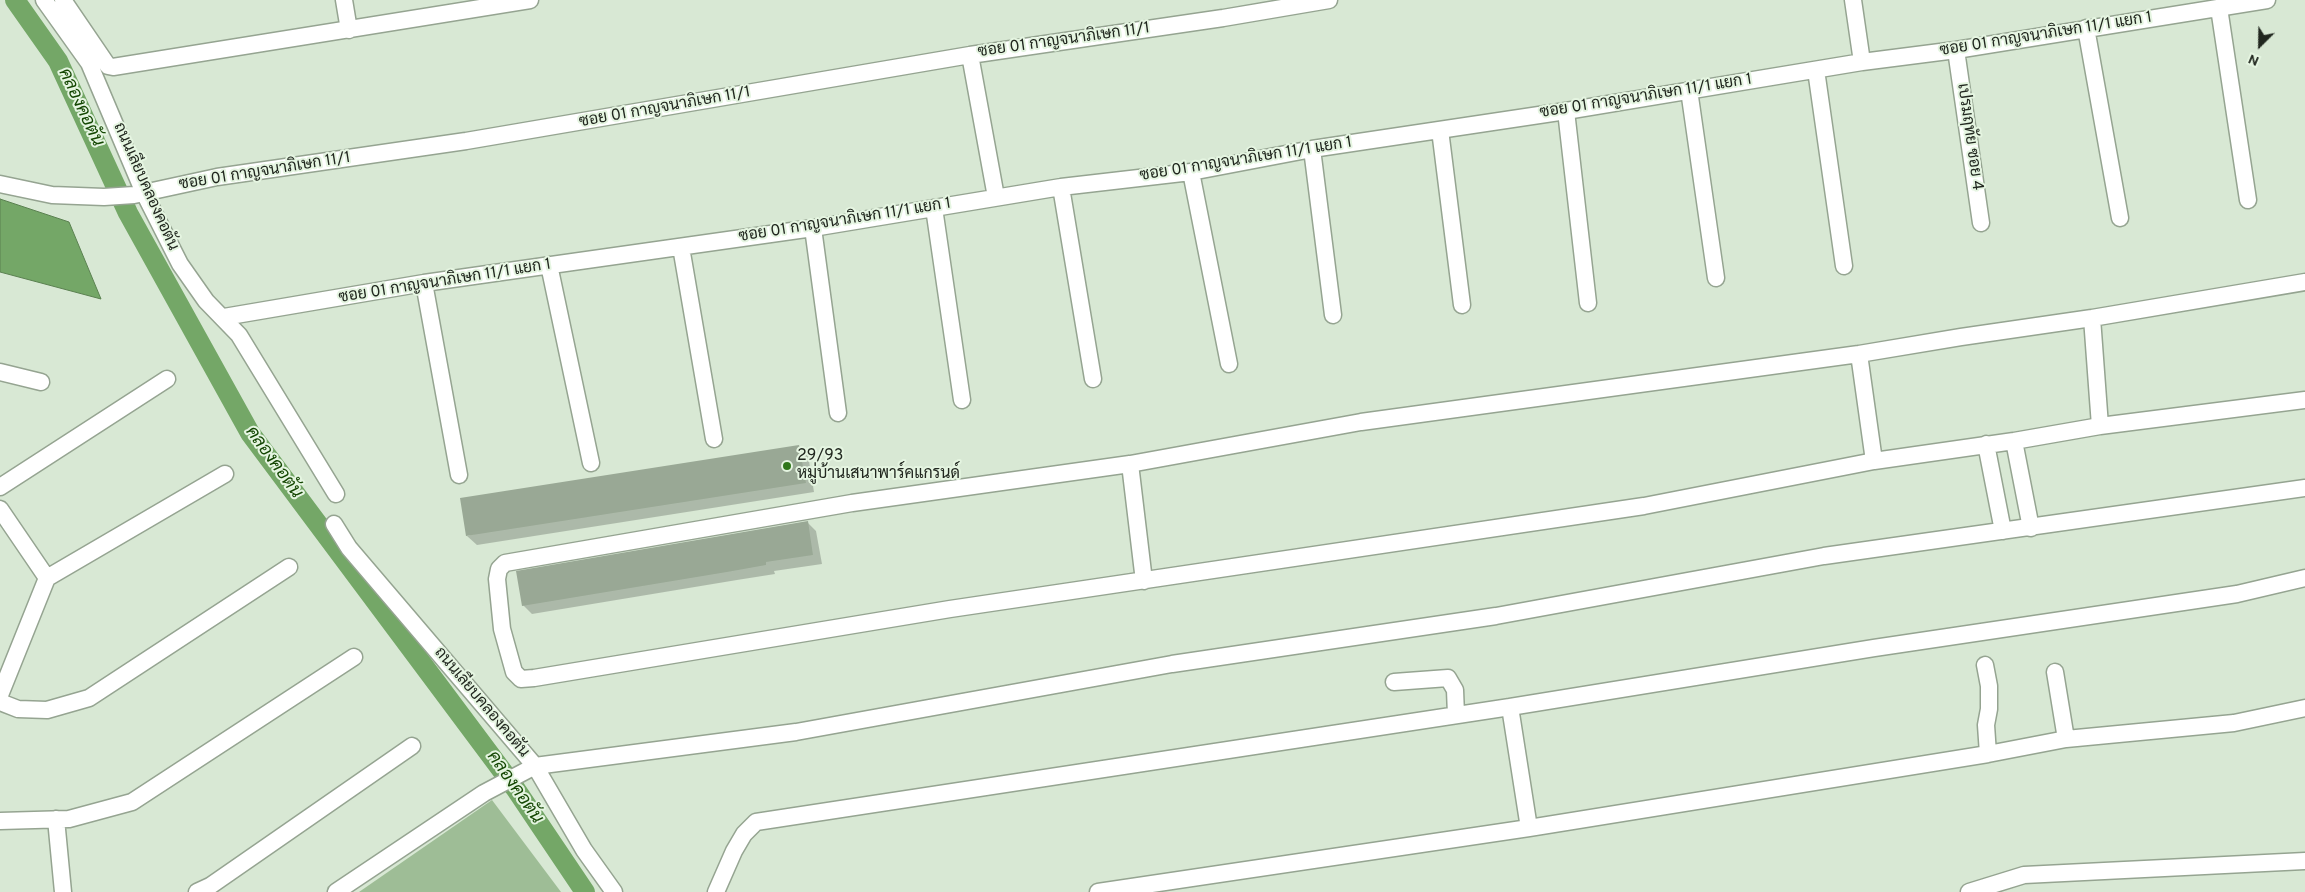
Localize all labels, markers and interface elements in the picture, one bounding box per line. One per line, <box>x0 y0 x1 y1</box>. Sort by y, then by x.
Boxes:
street label: ซอย 01 กาญจนาภิเษก 11/1 แยก 1 <box>1938 9 2154 61</box>
street label: ซอย 01 กาญจนาภิเษก 11/1 <box>977 19 1151 63</box>
north arrow <box>2235 20 2285 70</box>
text: N <box>2246 49 2262 69</box>
water label: คลองคอตัน <box>52 65 108 151</box>
street label: ซอย 01 กาญจนาภิเษก 11/1 แยก 1 <box>1538 71 1754 123</box>
street label: เปรมฤทัย ซอย 4 <box>1952 82 1986 192</box>
street label: ซอย 01 กาญจนาภิเษก 11/1 <box>578 83 752 133</box>
street label: ถนนเลียบคลองคอตัน <box>108 120 182 254</box>
street label: ซอย 01 กาญจนาภิเษก 11/1 แยก 1 <box>1138 134 1354 186</box>
street label: ซอย 01 กาญจนาภิเษก 11/1 <box>178 149 352 195</box>
street label: ซอย 01 กาญจนาภิเษก 11/1 แยก 1 <box>737 195 953 247</box>
street label: ซอย 01 กาญจนาภิเษก 11/1 แยก 1 <box>337 256 553 308</box>
water label: คลองคอตัน <box>240 423 306 503</box>
place label: 29/93 หมู่บ้านเสนาพาร์คแกรนด์ <box>797 447 960 485</box>
marker: 29/93 หมู่บ้านเสนาพาร์คแกรนด์ <box>781 460 793 472</box>
street label: ถนนเลียบคลองคอตัน <box>429 644 533 762</box>
water label: คลองคอตัน <box>481 747 547 829</box>

